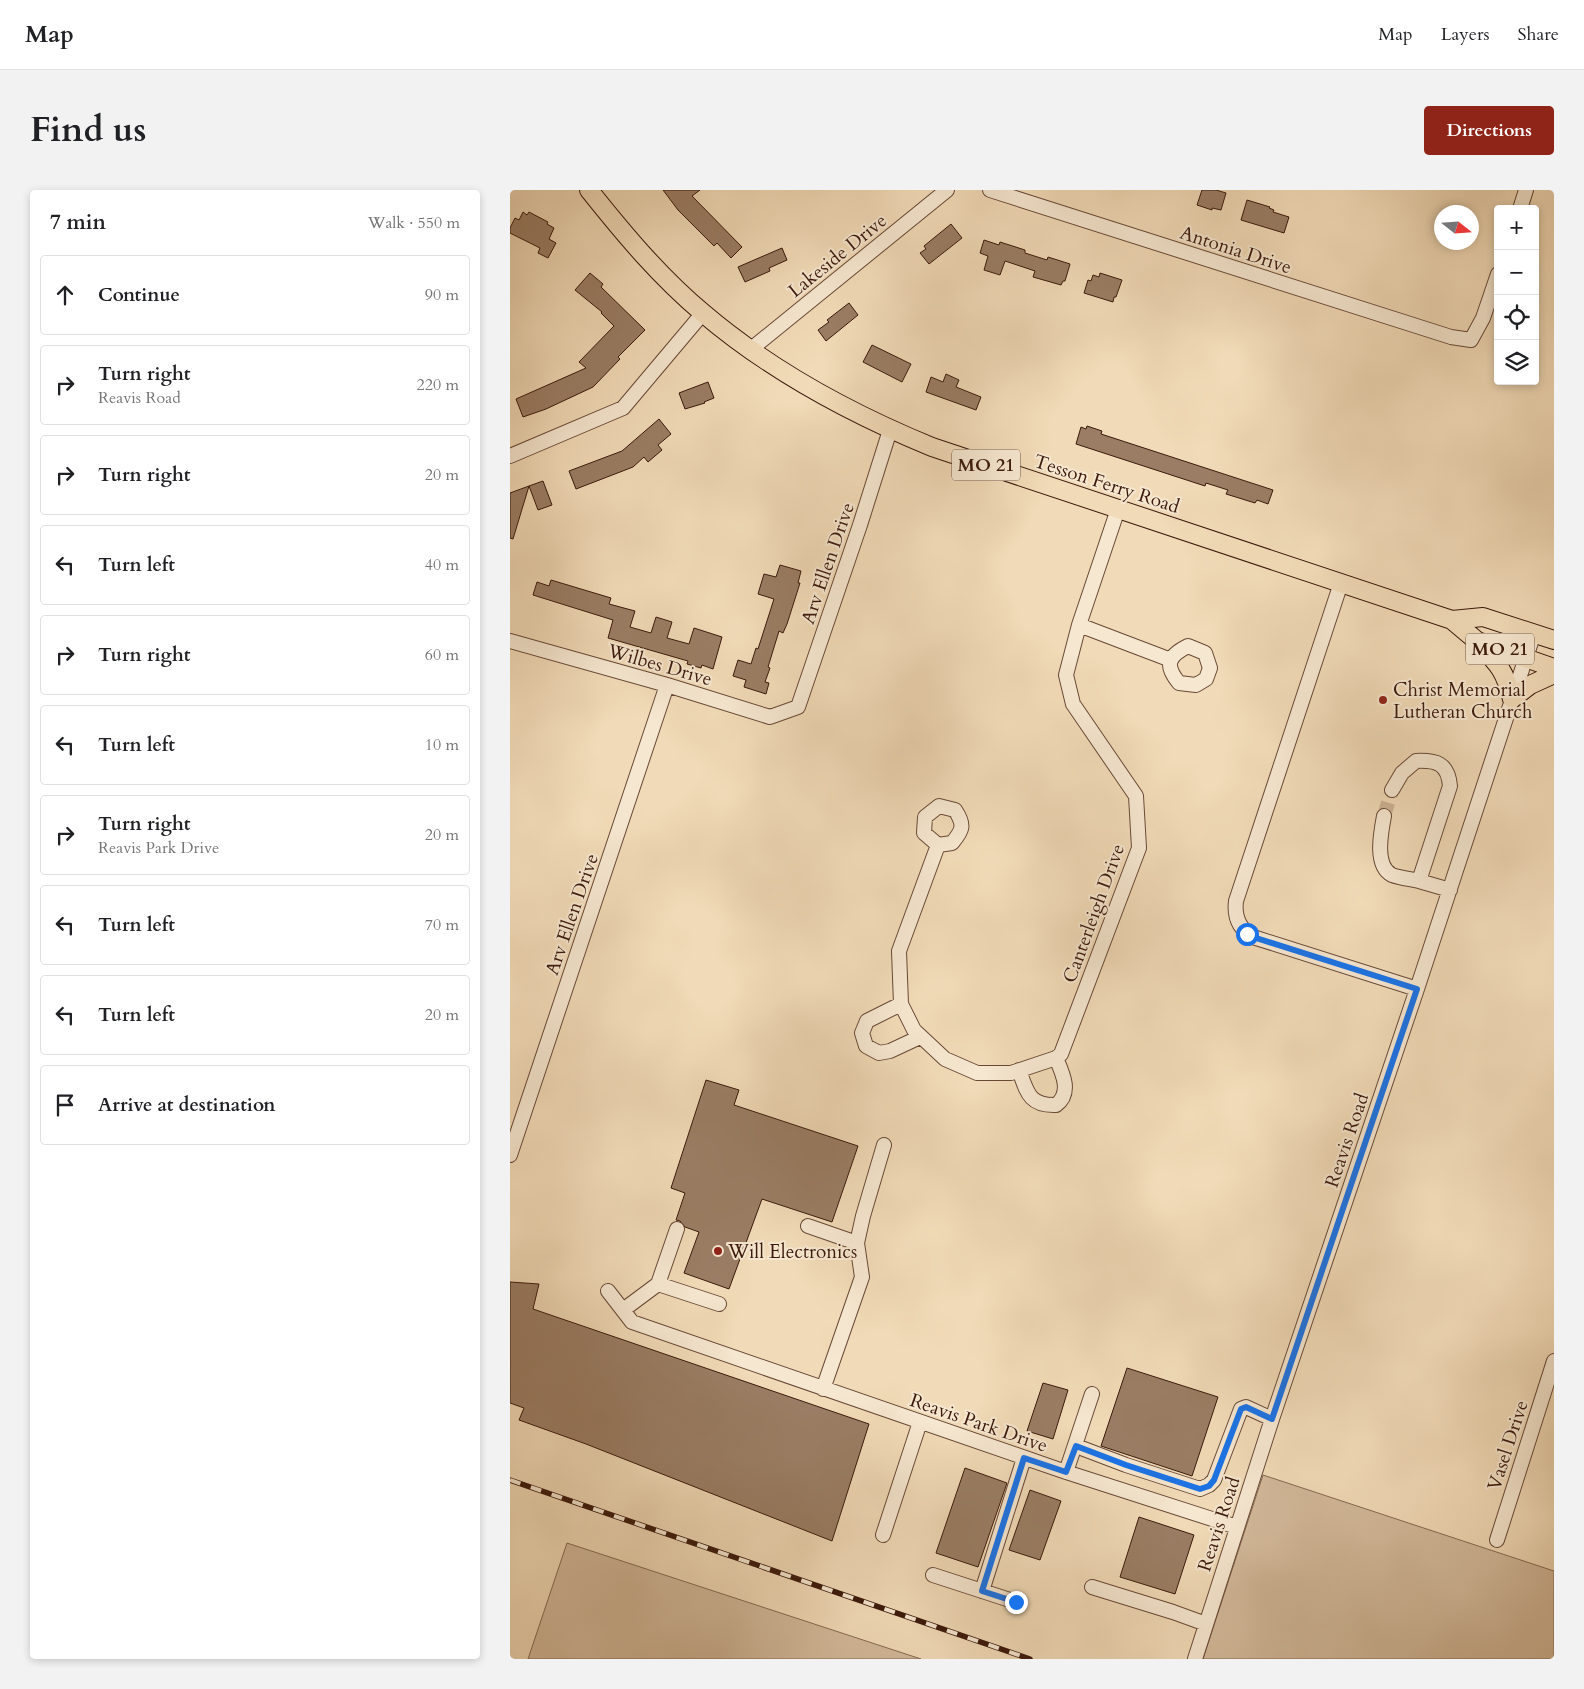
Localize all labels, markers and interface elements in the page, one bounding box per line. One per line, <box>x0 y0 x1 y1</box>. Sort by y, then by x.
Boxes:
text: Map <box>25 18 74 51</box>
text: Map <box>1378 22 1413 47</box>
text: Layers <box>1441 22 1490 47</box>
text: Share <box>1518 22 1559 47</box>
text: Find us <box>30 106 146 154</box>
button: Directions <box>1424 106 1554 155</box>
north arrow <box>1434 205 1479 250</box>
map controls <box>1494 205 1539 385</box>
button: + <box>1494 205 1539 250</box>
text: 7 min <box>50 208 106 237</box>
street label: Lakeside Drive <box>783 208 892 304</box>
text: Walk · 550 m <box>368 212 460 234</box>
street label: Antonia Drive <box>1177 220 1295 280</box>
button: − <box>1494 250 1539 295</box>
icon: ahead <box>51 281 79 309</box>
text: Continue <box>98 282 180 308</box>
text: 90 m <box>425 284 459 306</box>
button: locate <box>1494 295 1539 340</box>
button: layers <box>1494 340 1539 385</box>
text: Turn right <box>98 361 190 387</box>
icon: right <box>51 371 79 399</box>
text: 220 m <box>417 374 459 396</box>
text: Reavis Road <box>98 387 181 409</box>
street label: Tesson Ferry Road <box>1031 448 1183 520</box>
road number: MO 21 <box>952 450 1020 480</box>
icon: right <box>51 461 79 489</box>
text: Turn right <box>98 462 190 488</box>
text: 20 m <box>425 464 459 486</box>
street label: Arv Ellen Drive <box>795 499 861 628</box>
icon: left <box>51 551 79 579</box>
text: Turn left <box>98 552 175 578</box>
text: 40 m <box>425 554 459 576</box>
road number: MO 21 <box>1466 634 1534 664</box>
street label: Wilbes Drive <box>604 637 715 692</box>
icon: right <box>51 641 79 669</box>
text: Turn right <box>98 642 190 668</box>
text: 60 m <box>425 644 459 666</box>
place label: Christ Memorial Lutheran Church <box>1393 677 1533 725</box>
marker: Christ Memorial Lutheran Church <box>1377 694 1389 706</box>
icon: left <box>51 731 79 759</box>
text: Turn left <box>98 732 175 758</box>
text: 10 m <box>425 734 459 756</box>
text: Turn right <box>98 811 190 837</box>
icon: right <box>51 821 79 849</box>
text: 20 m <box>425 824 459 846</box>
text: Reavis Park Drive <box>98 837 219 859</box>
street label: Canterleigh Drive <box>1057 840 1131 986</box>
street label: Arv Ellen Drive <box>539 850 605 979</box>
icon: left <box>51 911 79 939</box>
text: Turn left <box>98 912 175 938</box>
text: 70 m <box>425 914 459 936</box>
route start <box>1236 923 1259 946</box>
icon: left <box>51 1001 79 1029</box>
text: Turn left <box>98 1002 175 1028</box>
text: 20 m <box>425 1004 459 1026</box>
street label: Reavis Road <box>1319 1090 1375 1191</box>
icon: arrive <box>51 1091 79 1119</box>
text: Arrive at destination <box>98 1092 275 1118</box>
place label: Will Electronics <box>727 1239 857 1265</box>
marker: Will Electronics <box>712 1245 724 1257</box>
street label: Reavis Park Drive <box>906 1387 1051 1459</box>
street label: Vasel Drive <box>1481 1397 1535 1494</box>
street label: Reavis Road <box>1191 1474 1246 1575</box>
route end <box>1005 1591 1028 1614</box>

